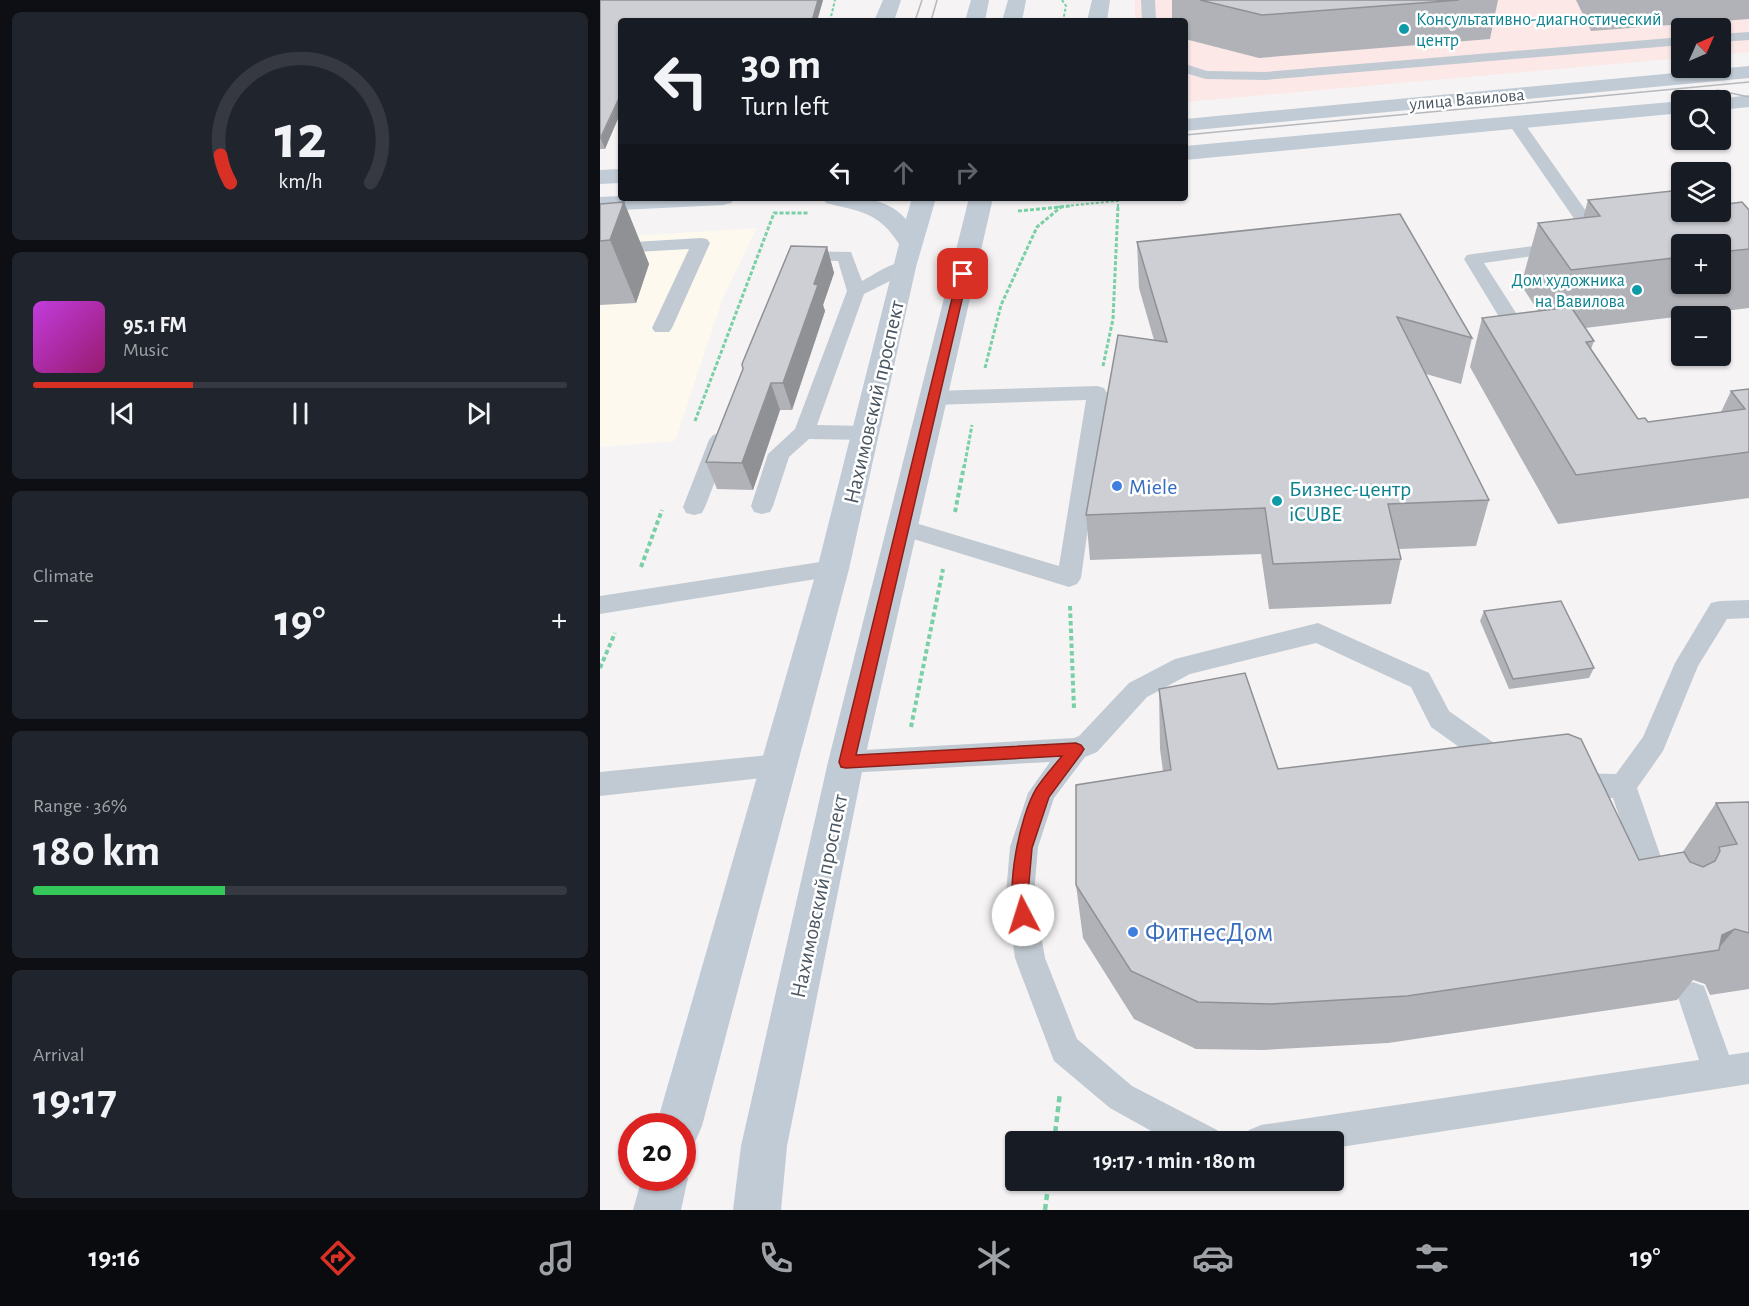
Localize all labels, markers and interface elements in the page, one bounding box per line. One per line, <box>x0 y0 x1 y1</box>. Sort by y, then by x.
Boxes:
place label: Консультативно-диагностический центр <box>1416 11 1662 50</box>
north arrow <box>1671 18 1731 78</box>
map controls <box>1671 18 1731 366</box>
marker: Консультативно-диагностический центр <box>1397 22 1411 36</box>
icon: left <box>642 42 720 120</box>
text: 30 m <box>741 44 821 86</box>
street label: улица Вавилова <box>1408 86 1525 114</box>
button: search <box>1671 90 1731 150</box>
text: Turn left <box>741 93 829 120</box>
text: 12 <box>274 107 326 169</box>
icon: left <box>824 156 857 189</box>
icon: ahead <box>887 156 920 189</box>
icon: right <box>950 156 983 189</box>
button: layers <box>1671 162 1731 222</box>
text: km/h <box>278 171 322 192</box>
button: + <box>1671 234 1731 294</box>
pin <box>937 248 988 299</box>
icon: arrive <box>946 257 979 290</box>
place label: Дом художника на Вавилова <box>1511 272 1625 311</box>
marker: Дом художника на Вавилова <box>1630 283 1644 297</box>
street label: Нахимовский проспект <box>840 298 908 506</box>
button: − <box>1671 306 1731 366</box>
text: 95.1 FM <box>123 314 187 336</box>
text: Music <box>123 340 169 360</box>
icon: previous <box>106 397 139 430</box>
icon: pause <box>284 397 317 430</box>
icon: next <box>462 397 495 430</box>
place label: Miele <box>1129 476 1177 498</box>
place label: Бизнес-центр iCUBE <box>1289 478 1411 525</box>
marker: Miele <box>1110 479 1124 493</box>
marker: Бизнес-центр iCUBE <box>1270 494 1284 508</box>
text: Climate <box>33 566 94 586</box>
text: 19° <box>274 599 326 644</box>
text: − <box>33 604 49 637</box>
text: + <box>551 604 567 637</box>
street label: Нахимовский проспект <box>787 791 852 1000</box>
text: Range · 36% <box>33 796 127 816</box>
text: 180 km <box>33 829 160 874</box>
position arrow <box>991 883 1055 947</box>
place label: ФитнесДом <box>1145 919 1273 946</box>
marker: ФитнесДом <box>1126 925 1140 939</box>
text: Arrival <box>33 1045 84 1065</box>
text: 19:17 <box>33 1078 117 1123</box>
speed limit sign: 20 <box>618 1113 696 1191</box>
text: 19:17 · 1 min · 180 m <box>1093 1150 1256 1172</box>
icon: directions <box>317 1237 359 1279</box>
icon: music <box>536 1237 578 1279</box>
icon: phone <box>755 1237 797 1279</box>
icon: climate <box>973 1237 1015 1279</box>
icon: car <box>1192 1237 1234 1279</box>
icon: filters <box>1411 1237 1453 1279</box>
text: 19:16 <box>88 1244 140 1271</box>
text: 19° <box>1630 1244 1661 1271</box>

